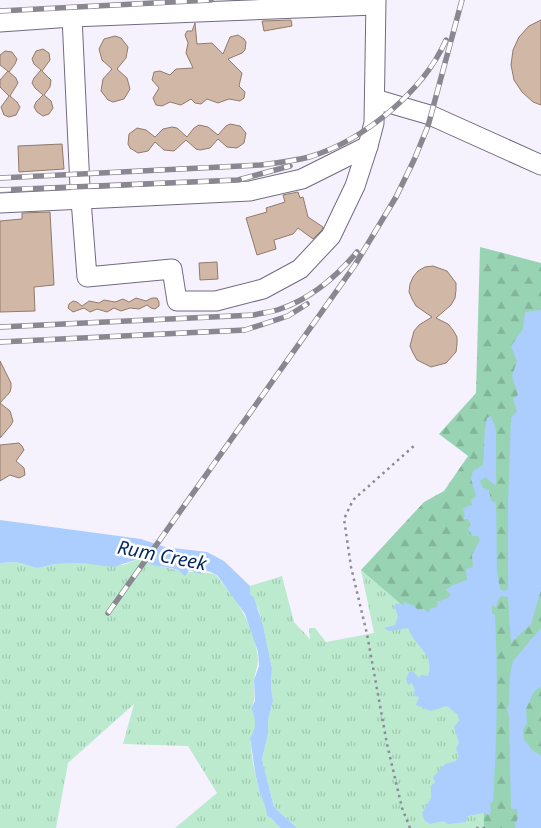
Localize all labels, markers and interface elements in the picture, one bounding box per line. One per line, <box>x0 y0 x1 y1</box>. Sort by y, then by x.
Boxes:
water label: Rum Creek <box>115 534 209 576</box>

